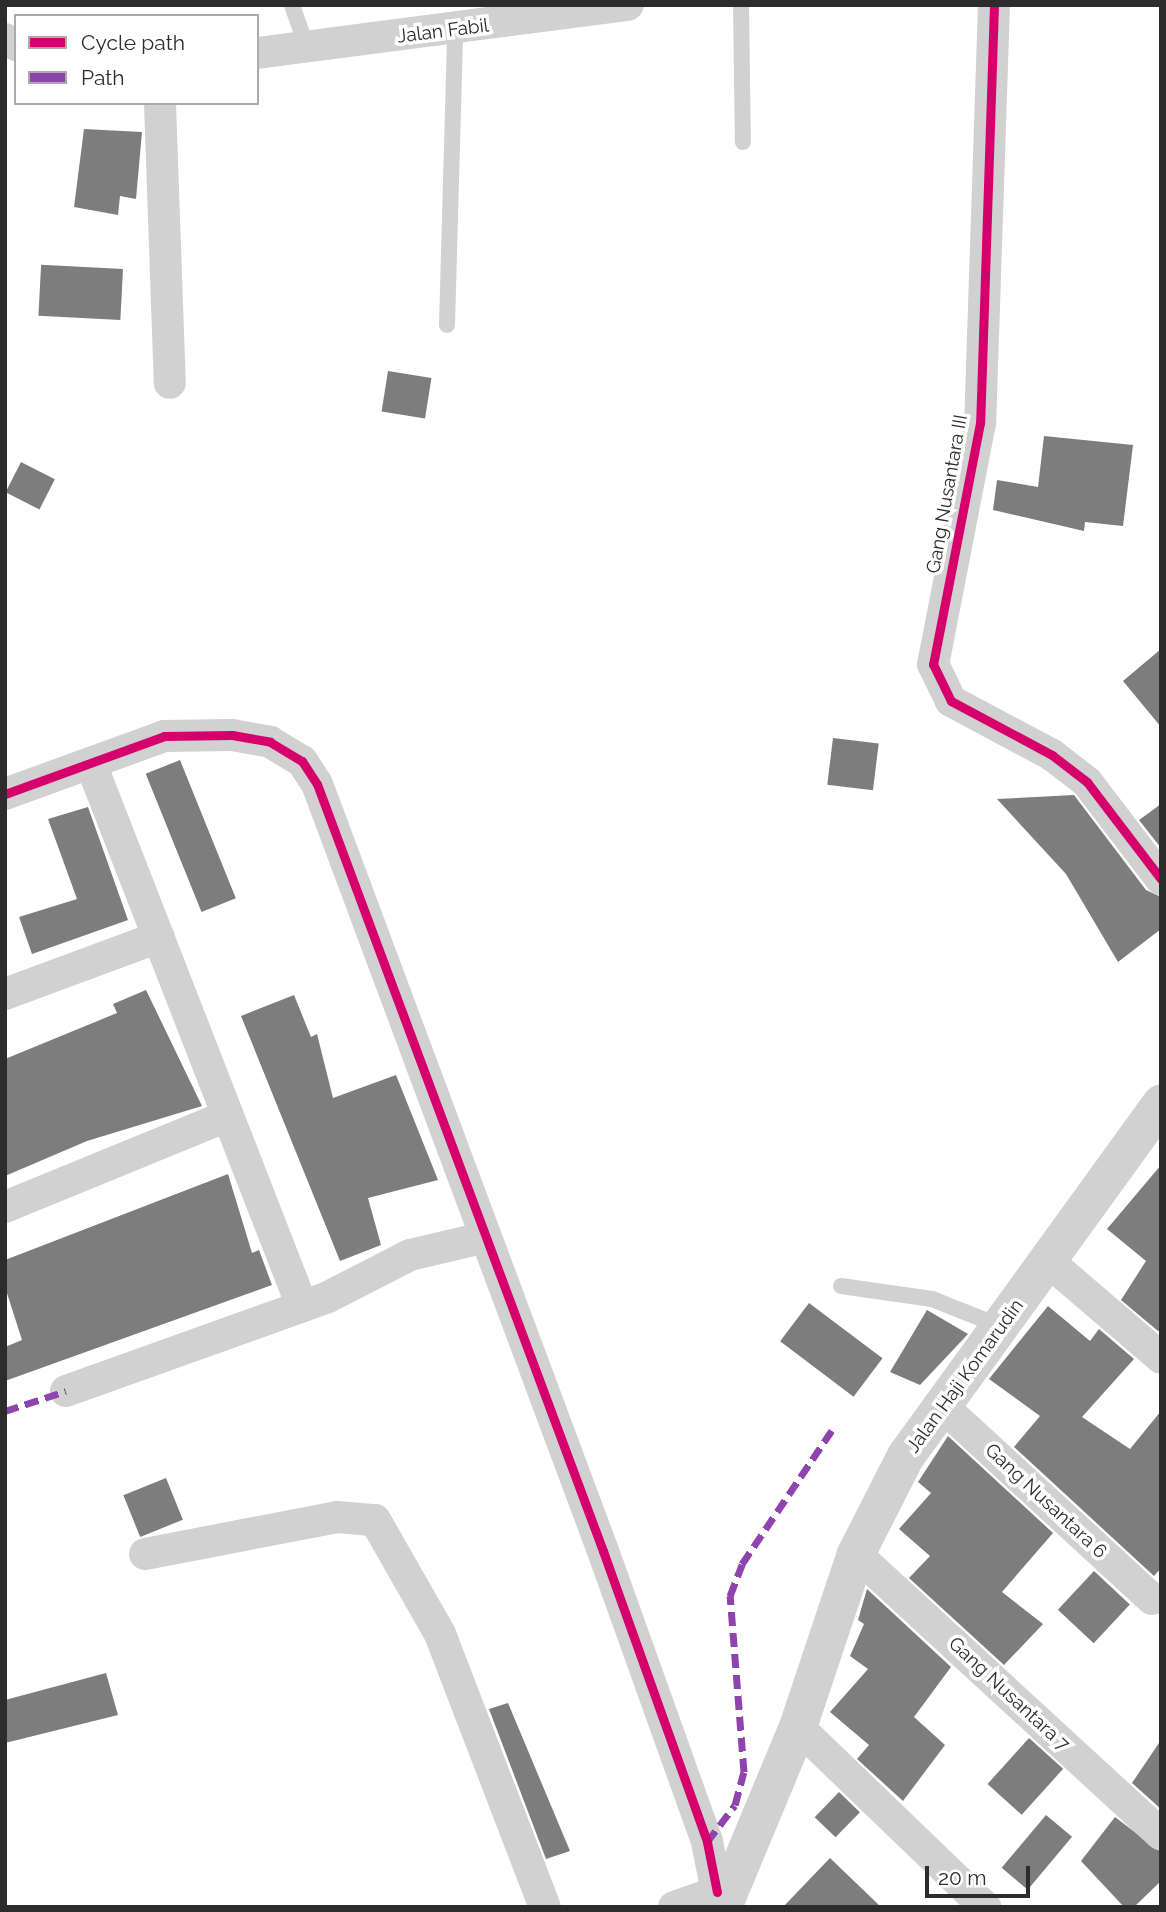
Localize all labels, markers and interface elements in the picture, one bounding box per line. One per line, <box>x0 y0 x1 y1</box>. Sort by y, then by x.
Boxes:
legend <box>14 14 259 105</box>
street label: Jalan Fabil <box>396 14 490 48</box>
text: Cycle path <box>81 30 185 55</box>
text: Path <box>81 65 125 90</box>
street label: Gang Nusantara III <box>922 413 972 575</box>
street label: Jalan Haji Komarudin <box>902 1295 1028 1457</box>
street label: Gang Nusantara 6 <box>980 1439 1112 1563</box>
street label: Gang Nusantara 7 <box>944 1632 1074 1756</box>
scale bar <box>928 1853 1033 1897</box>
text: 20 m <box>938 1865 986 1890</box>

